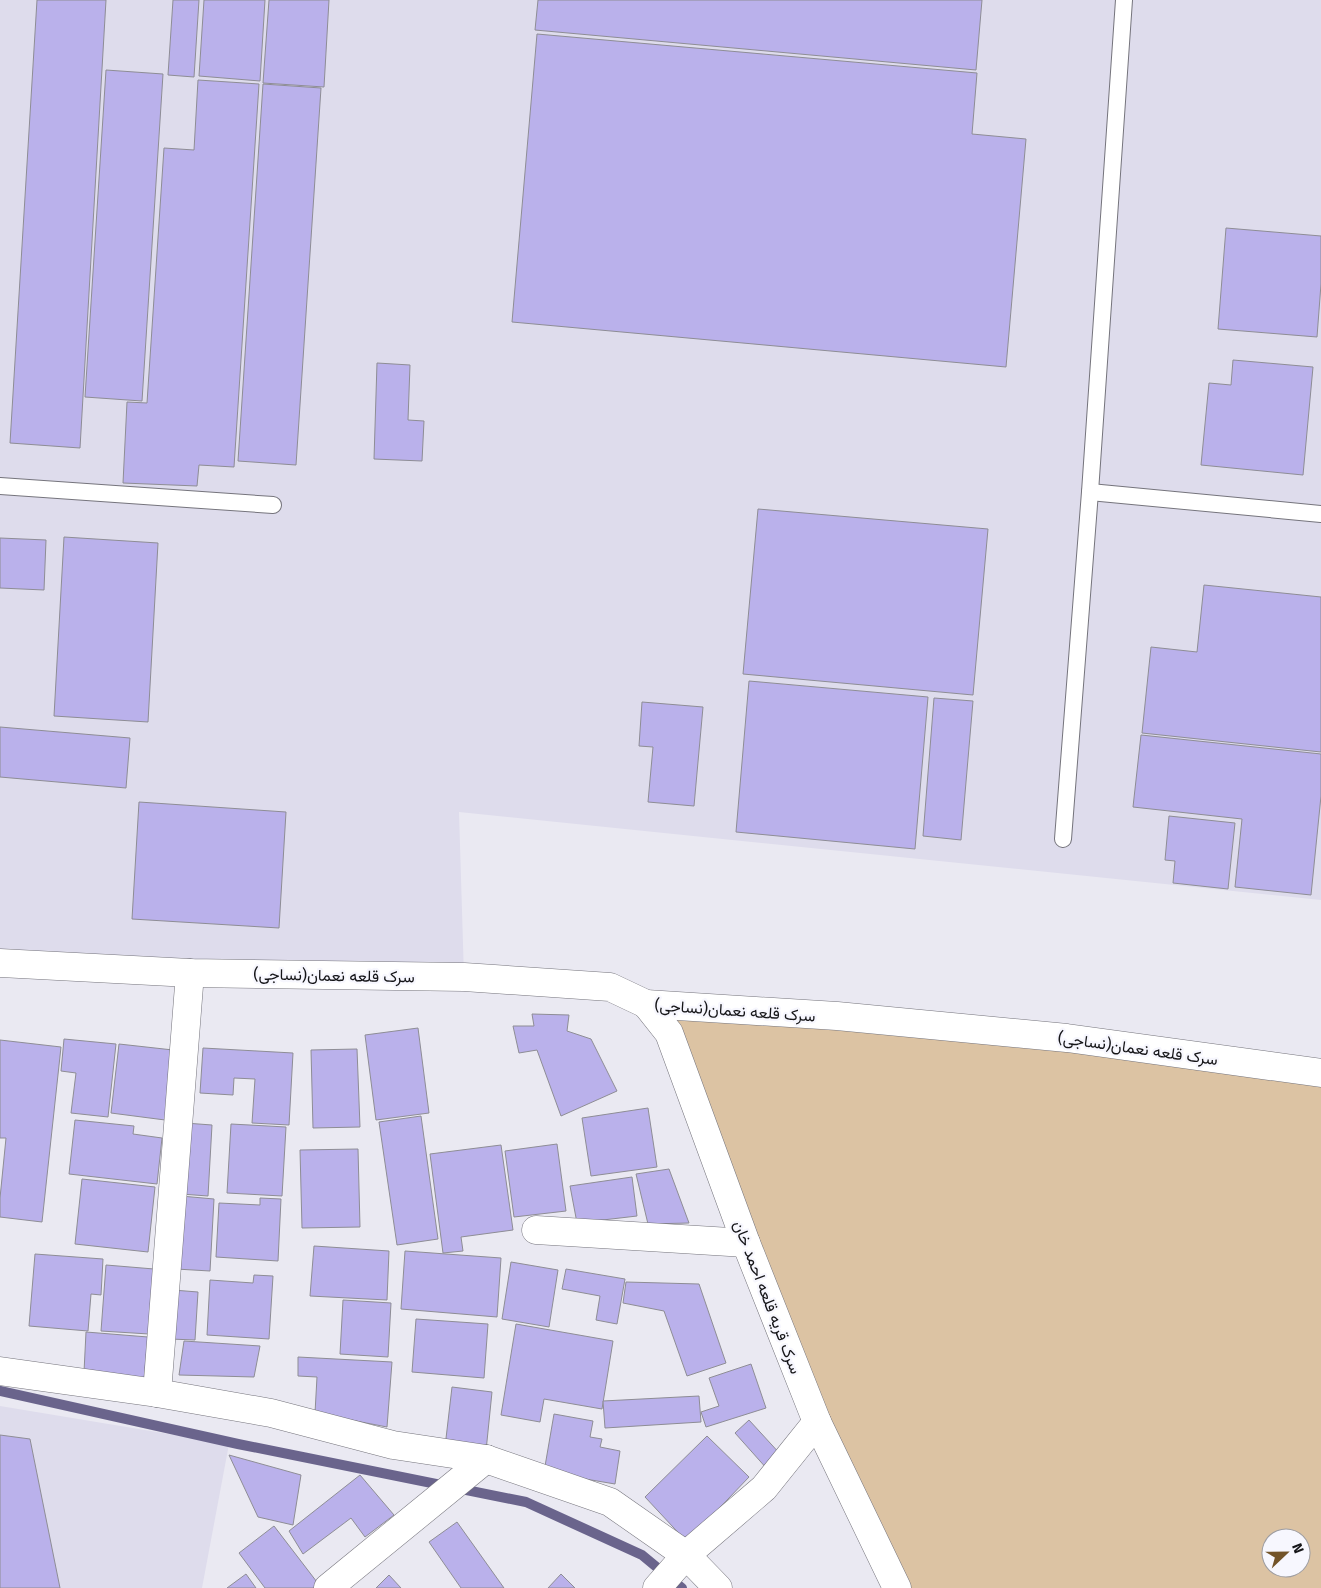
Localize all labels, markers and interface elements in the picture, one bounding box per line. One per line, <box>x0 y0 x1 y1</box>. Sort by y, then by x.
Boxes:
street label: سرک قلعه نعمان(نساجی) <box>253 965 415 987</box>
street label: سرک قلعه نعمان(نساجی) <box>654 995 816 1027</box>
street label: سرک قلعه نعمان(نساجی) <box>1057 1028 1219 1070</box>
street label: سرک قریه قلعه احمد خان <box>729 1218 806 1377</box>
north arrow <box>1261 1528 1311 1578</box>
text: N <box>1288 1541 1307 1556</box>

